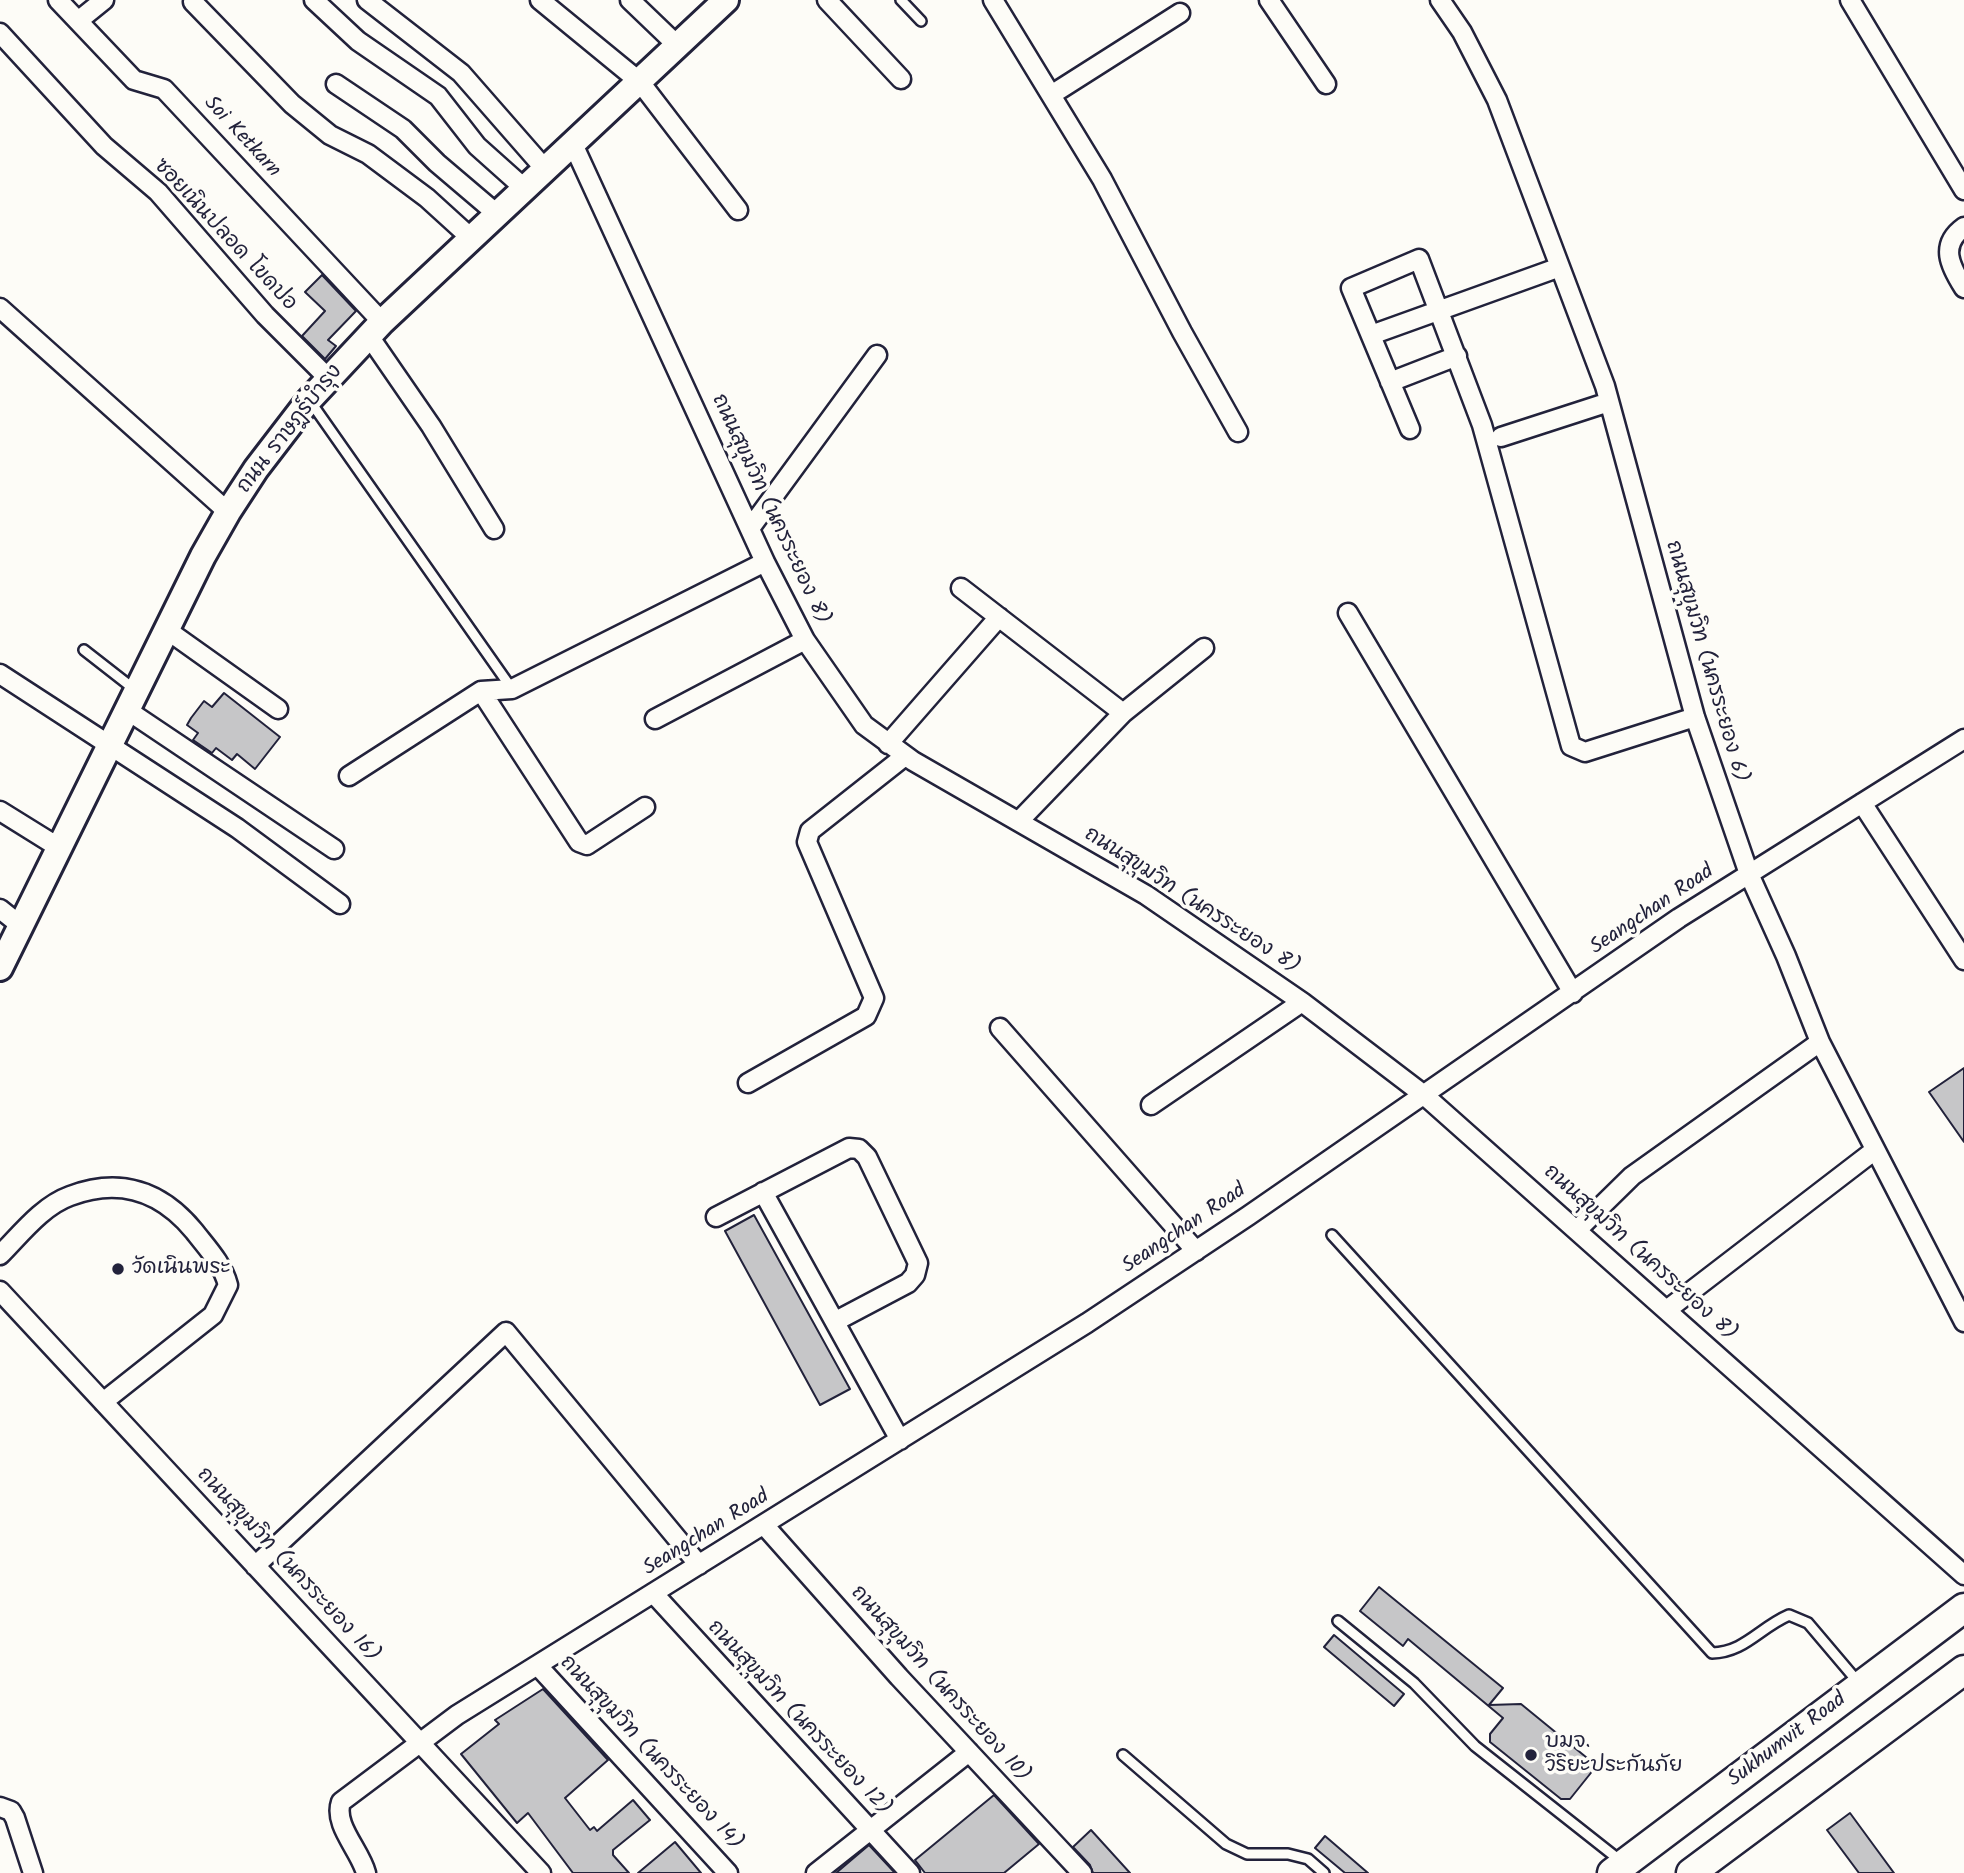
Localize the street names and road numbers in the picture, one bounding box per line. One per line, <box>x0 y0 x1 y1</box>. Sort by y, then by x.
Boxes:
street label: Soi Ketkarn <box>197 92 285 184</box>
street label: ซอยเนินปลอด โขดปอ <box>147 155 301 317</box>
street label: ถนน ราษฎร์บำรุง <box>233 361 349 499</box>
street label: ถนนสุขุมวิท (นครระยอง 8) <box>704 391 834 629</box>
street label: ถนนสุขุมวิท (นครระยอง 6) <box>1658 538 1752 786</box>
street label: ถนนสุขุมวิท (นครระยอง 8) <box>1079 823 1303 981</box>
street label: Seangchan Road <box>1586 860 1720 962</box>
street label: ถนนสุขุมวิท (นครระยอง 8) <box>1537 1160 1741 1348</box>
street label: Seangchan Road <box>1118 1179 1252 1281</box>
street label: ถนนสุขุมวิท (นครระยอง 16) <box>190 1463 384 1669</box>
street label: Seangchan Road <box>639 1485 775 1583</box>
street label: ถนนสุขุมวิท (นครระยอง 10) <box>844 1581 1034 1789</box>
street label: ถนนสุขุมวิท (นครระยอง 12) <box>701 1616 895 1822</box>
street label: ถนนสุขุมวิท (นครระยอง 14) <box>553 1651 747 1857</box>
street label: Sukhumvit Road <box>1724 1688 1852 1794</box>

